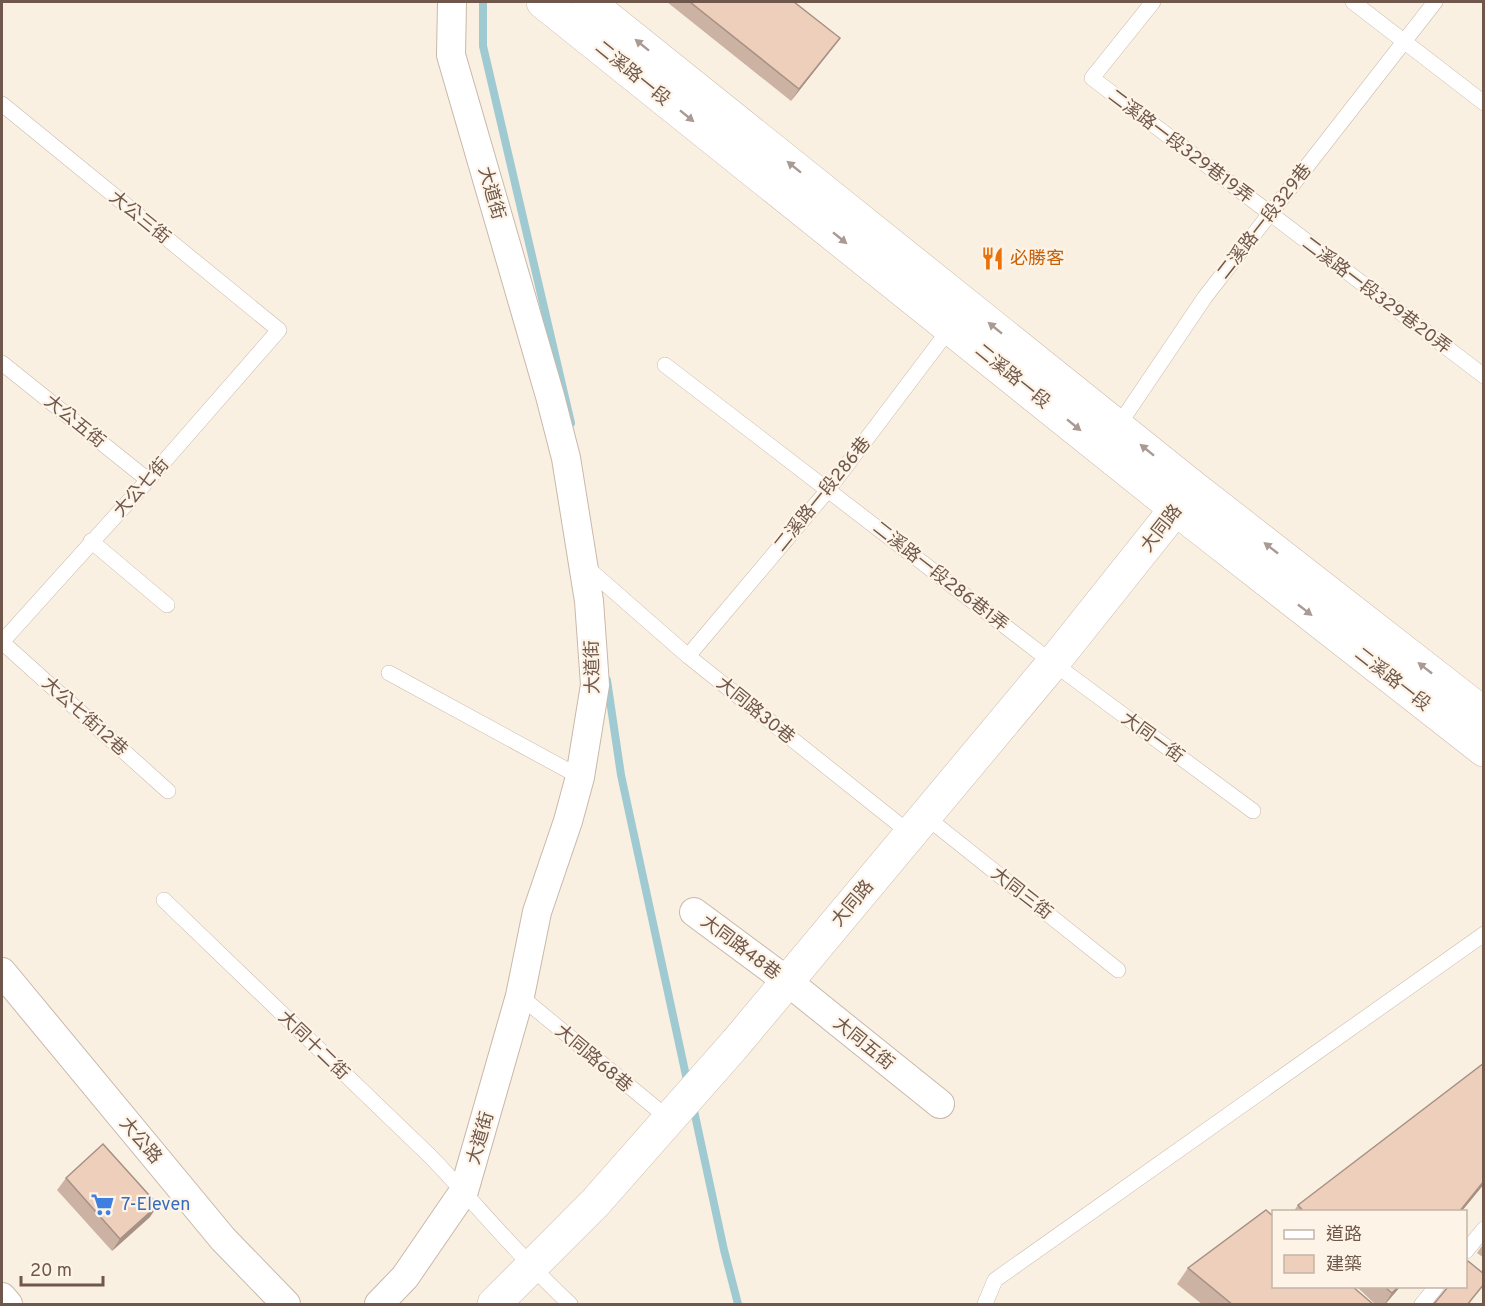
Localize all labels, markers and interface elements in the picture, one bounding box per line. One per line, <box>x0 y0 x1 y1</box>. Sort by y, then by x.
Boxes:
street label: 二溪路一段 <box>590 37 674 111</box>
one-way arrow <box>635 39 650 52</box>
street label: 二溪路一段329巷19弄 <box>1103 85 1257 209</box>
one-way arrow <box>679 110 695 123</box>
one-way arrow <box>786 160 802 173</box>
street label: 二溪路一段329巷 <box>1213 160 1317 284</box>
street label: 大道街 <box>472 164 509 223</box>
street label: 大公三街 <box>104 187 174 250</box>
one-way arrow <box>832 232 847 244</box>
street label: 二溪路一段329巷20弄 <box>1297 233 1455 360</box>
restaurant icon: 必勝客 <box>979 245 1005 271</box>
place label: 必勝客 <box>1010 248 1064 271</box>
one-way arrow <box>988 323 1003 335</box>
street label: 二溪路一段 <box>970 340 1054 414</box>
street label: 大公五街 <box>39 391 109 454</box>
one-way arrow <box>1066 419 1082 432</box>
street label: 二溪路一段286巷 <box>770 433 876 557</box>
one-way arrow <box>1139 444 1155 457</box>
street label: 大公七街 <box>109 454 175 522</box>
street label: 大同路 <box>1136 501 1188 557</box>
street label: 二溪路一段286巷1弄 <box>868 517 1012 637</box>
one-way arrow <box>1263 542 1279 555</box>
one-way arrow <box>1297 603 1313 616</box>
street label: 大道街 <box>582 640 605 694</box>
street label: 二溪路一段 <box>1350 643 1435 717</box>
one-way arrow <box>1417 662 1433 675</box>
street label: 大公七街12巷 <box>36 673 132 762</box>
street label: 大同路30巷 <box>711 673 799 750</box>
street label: 大同一街 <box>1116 708 1188 769</box>
street label: 大同三街 <box>986 863 1057 925</box>
street label: 大同路 <box>827 876 879 932</box>
street label: 大同路48巷 <box>696 911 785 986</box>
street label: 大同十二街 <box>273 1007 353 1086</box>
street label: 大同五街 <box>828 1013 898 1076</box>
street label: 大同路68巷 <box>550 1020 636 1098</box>
street label: 大道街 <box>463 1109 500 1168</box>
street label: 大公路 <box>114 1113 166 1169</box>
supermarket icon: 7-Eleven <box>90 1191 116 1217</box>
place label: 7-Eleven <box>121 1194 190 1217</box>
legend <box>1272 1210 1467 1288</box>
text: 道路 <box>1326 1224 1362 1247</box>
scale bar <box>21 1249 104 1287</box>
text: 建築 <box>1326 1254 1362 1277</box>
text: 20 m <box>30 1260 72 1283</box>

